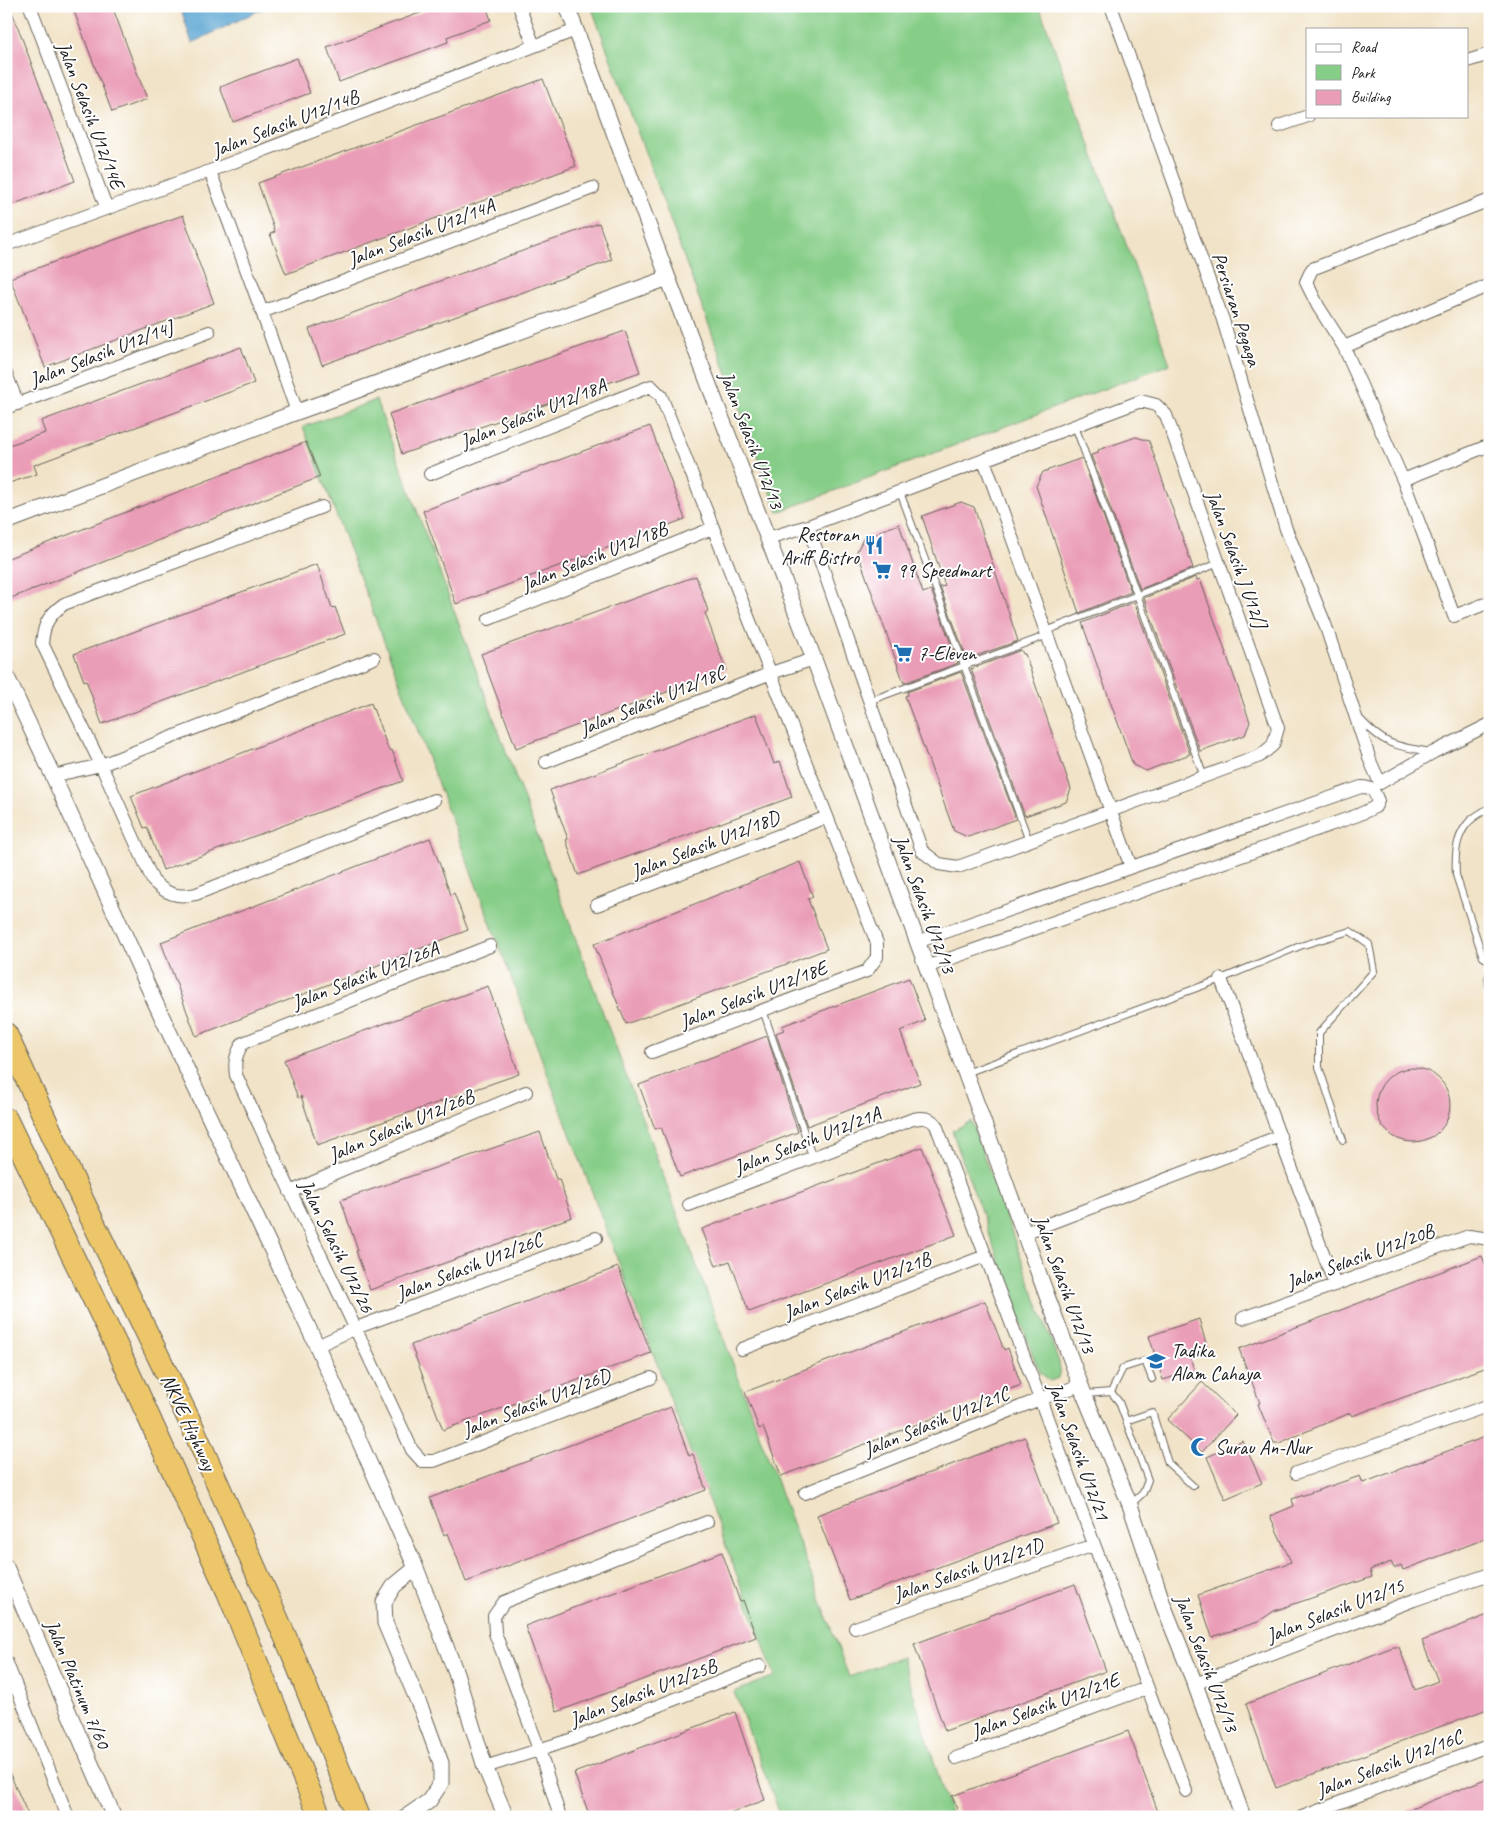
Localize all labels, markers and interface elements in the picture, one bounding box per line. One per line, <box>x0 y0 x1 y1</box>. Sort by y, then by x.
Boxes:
legend <box>1306 28 1468 118</box>
street label: Jalan Selasih U12/14E <box>51 37 131 195</box>
text: Road <box>1351 38 1378 57</box>
text: Park <box>1351 64 1376 83</box>
street label: Jalan Selasih U12/14B <box>207 83 364 163</box>
text: Building <box>1351 88 1391 107</box>
street label: Jalan Selasih U12/14A <box>343 193 499 272</box>
street label: Persiaran Pegaga <box>1206 249 1267 370</box>
street label: Jalan Selasih U12/14J <box>25 314 179 393</box>
street label: Jalan Selasih U12/13 <box>714 367 790 514</box>
street label: Jalan Selasih U12/18A <box>456 372 611 454</box>
street label: Jalan Selasih J U12/J <box>1200 486 1274 634</box>
street label: Jalan Selasih U12/18B <box>517 515 672 598</box>
place label: Restoran Ariff Bistro <box>781 522 860 570</box>
restaurant icon: Restoran Ariff Bistro <box>863 534 885 556</box>
place label: 99 Speedmart <box>897 558 994 583</box>
supermarket icon: 99 Speedmart <box>871 559 893 581</box>
place label: 7-Eleven <box>918 641 977 666</box>
supermarket icon: 7-Eleven <box>892 642 914 664</box>
street label: Jalan Selasih U12/18C <box>575 659 731 741</box>
street label: Jalan Selasih U12/18D <box>627 804 784 885</box>
street label: Jalan Selasih U12/13 <box>888 831 962 978</box>
street label: Jalan Selasih U12/26A <box>287 936 443 1015</box>
street label: Jalan Selasih U12/18E <box>675 954 833 1034</box>
street label: Jalan Selasih U12/26B <box>324 1083 479 1168</box>
street label: Jalan Selasih U12/21A <box>729 1101 885 1180</box>
street label: Jalan Selasih U12/26 <box>293 1175 380 1318</box>
street label: Jalan Selasih U12/13 <box>1028 1211 1102 1358</box>
street label: Jalan Selasih U12/20B <box>1282 1218 1439 1295</box>
street label: Jalan Selasih U12/26C <box>392 1226 548 1306</box>
street label: Jalan Selasih U12/21B <box>779 1245 936 1325</box>
place label: Tadika Alam Cahaya <box>1171 1338 1262 1386</box>
school or university icon: Tadika Alam Cahaya <box>1145 1350 1167 1372</box>
street label: Jalan Selasih U12/26D <box>458 1362 615 1443</box>
street label: NKVE Highway <box>155 1370 223 1476</box>
street label: Jalan Selasih U12/21 <box>1042 1378 1115 1524</box>
street label: Jalan Selasih U12/21C <box>859 1380 1015 1462</box>
place label: Surau An-Nur <box>1215 1435 1313 1460</box>
mosque icon: Surau An-Nur <box>1189 1436 1211 1458</box>
street label: Jalan Selasih U12/21D <box>889 1532 1048 1607</box>
street label: Jalan Selasih U12/15 <box>1262 1572 1408 1648</box>
street label: Jalan Selasih U12/13 <box>1169 1590 1245 1737</box>
street label: Jalan Platinum 7/60 <box>39 1615 117 1754</box>
street label: Jalan Selasih U12/25B <box>565 1652 722 1732</box>
street label: Jalan Selasih U12/21E <box>967 1666 1125 1744</box>
street label: Jalan Selasih U12/16C <box>1312 1723 1468 1803</box>

